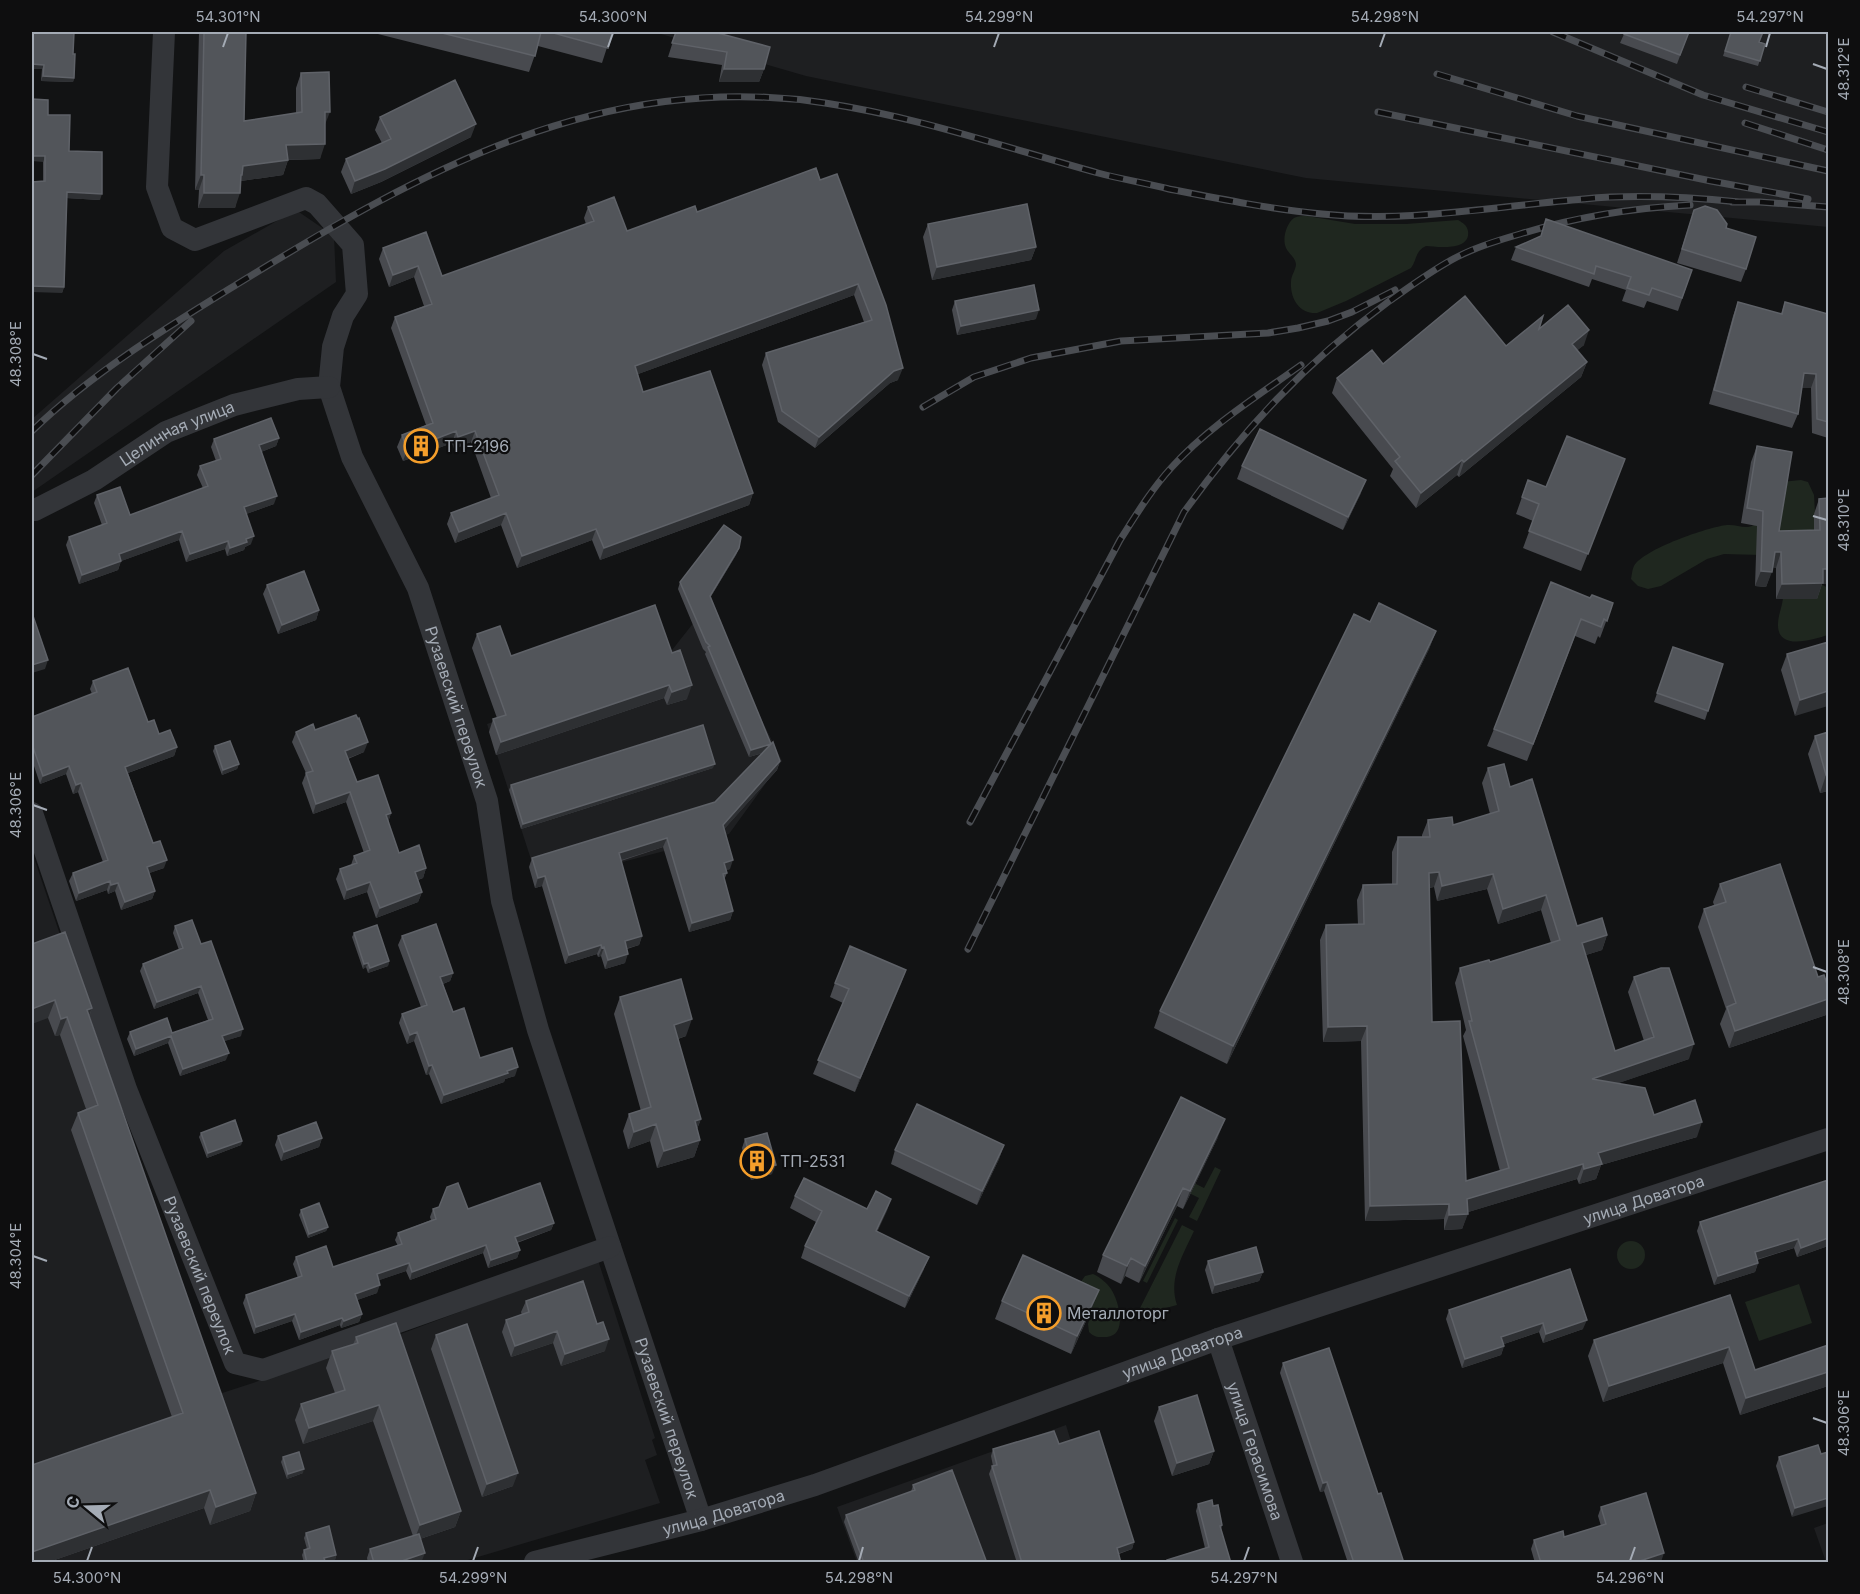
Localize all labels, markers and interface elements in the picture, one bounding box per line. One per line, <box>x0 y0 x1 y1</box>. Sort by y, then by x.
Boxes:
text: 54.301°N <box>195 7 261 26</box>
text: 54.300°N <box>579 7 647 26</box>
text: 54.299°N <box>965 7 1033 26</box>
text: 54.298°N <box>1351 7 1419 26</box>
text: 54.297°N <box>1736 7 1804 26</box>
text: 48.312°E <box>1834 38 1853 100</box>
text: 48.308°E <box>6 321 25 387</box>
street label: Целинная улица <box>116 396 237 470</box>
building icon: ТП-2196 <box>403 428 439 464</box>
place label: ТП-2196 <box>444 436 509 456</box>
text: 48.310°E <box>1834 488 1853 552</box>
street label: Рузаевский переулок <box>421 624 492 791</box>
text: 48.306°E <box>6 772 25 838</box>
text: 48.308°E <box>1834 939 1853 1005</box>
building icon: ТП-2531 <box>739 1143 775 1179</box>
place label: ТП-2531 <box>780 1151 845 1171</box>
street label: улица Доватора <box>1580 1170 1707 1229</box>
street label: Рузаевский переулок <box>160 1193 241 1358</box>
text: 48.304°E <box>6 1223 25 1289</box>
building icon: Металлоторг <box>1026 1295 1062 1331</box>
place label: Металлоторг <box>1067 1303 1169 1323</box>
street label: улица Доватора <box>1119 1322 1245 1383</box>
street label: Рузаевский переулок <box>631 1335 703 1502</box>
street label: улица Герасимова <box>1223 1379 1287 1523</box>
text: 48.306°E <box>1834 1390 1853 1456</box>
north arrow <box>57 1477 117 1537</box>
street label: улица Доватора <box>660 1485 787 1539</box>
text: С <box>61 1493 84 1511</box>
text: 54.300°N <box>53 1568 121 1587</box>
text: 54.299°N <box>439 1568 507 1587</box>
text: 54.298°N <box>825 1568 893 1587</box>
text: 54.297°N <box>1210 1568 1278 1587</box>
text: 54.296°N <box>1596 1568 1664 1587</box>

